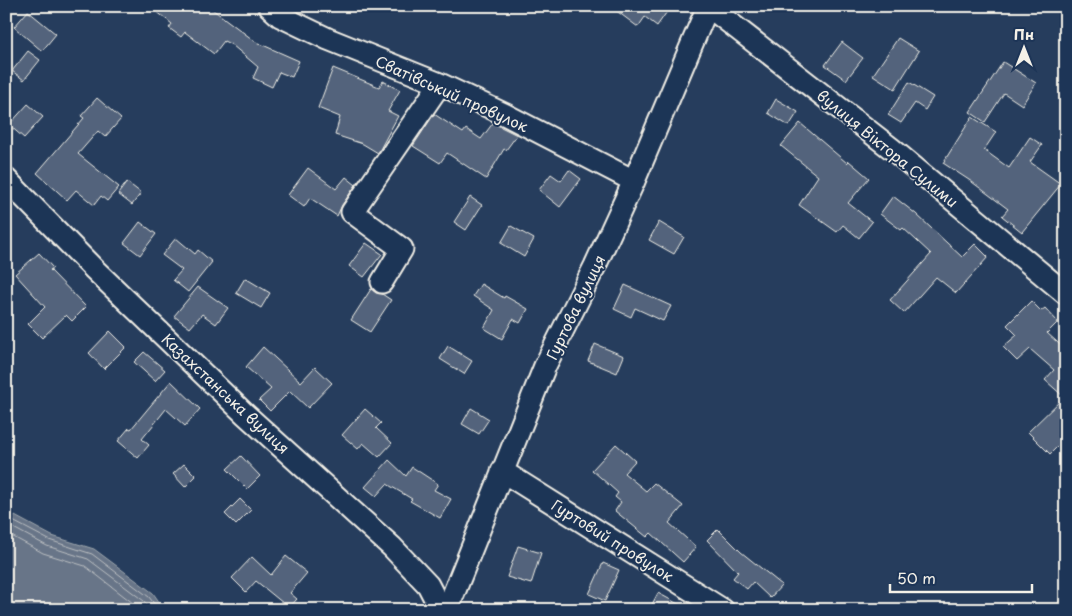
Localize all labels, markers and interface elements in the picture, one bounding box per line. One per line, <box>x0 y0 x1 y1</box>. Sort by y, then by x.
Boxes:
north arrow <box>1000 22 1050 72</box>
text: Пн <box>1014 24 1034 45</box>
street label: Сватівський провулок <box>372 49 532 137</box>
street label: вулиця Віктора Сулими <box>812 84 964 212</box>
street label: Гуртова вулиця <box>540 251 610 363</box>
street label: Казахстанська вулиця <box>157 327 295 459</box>
street label: Гуртовий провулок <box>547 493 679 587</box>
scale bar <box>890 561 1032 593</box>
text: 50 m <box>897 566 936 589</box>

